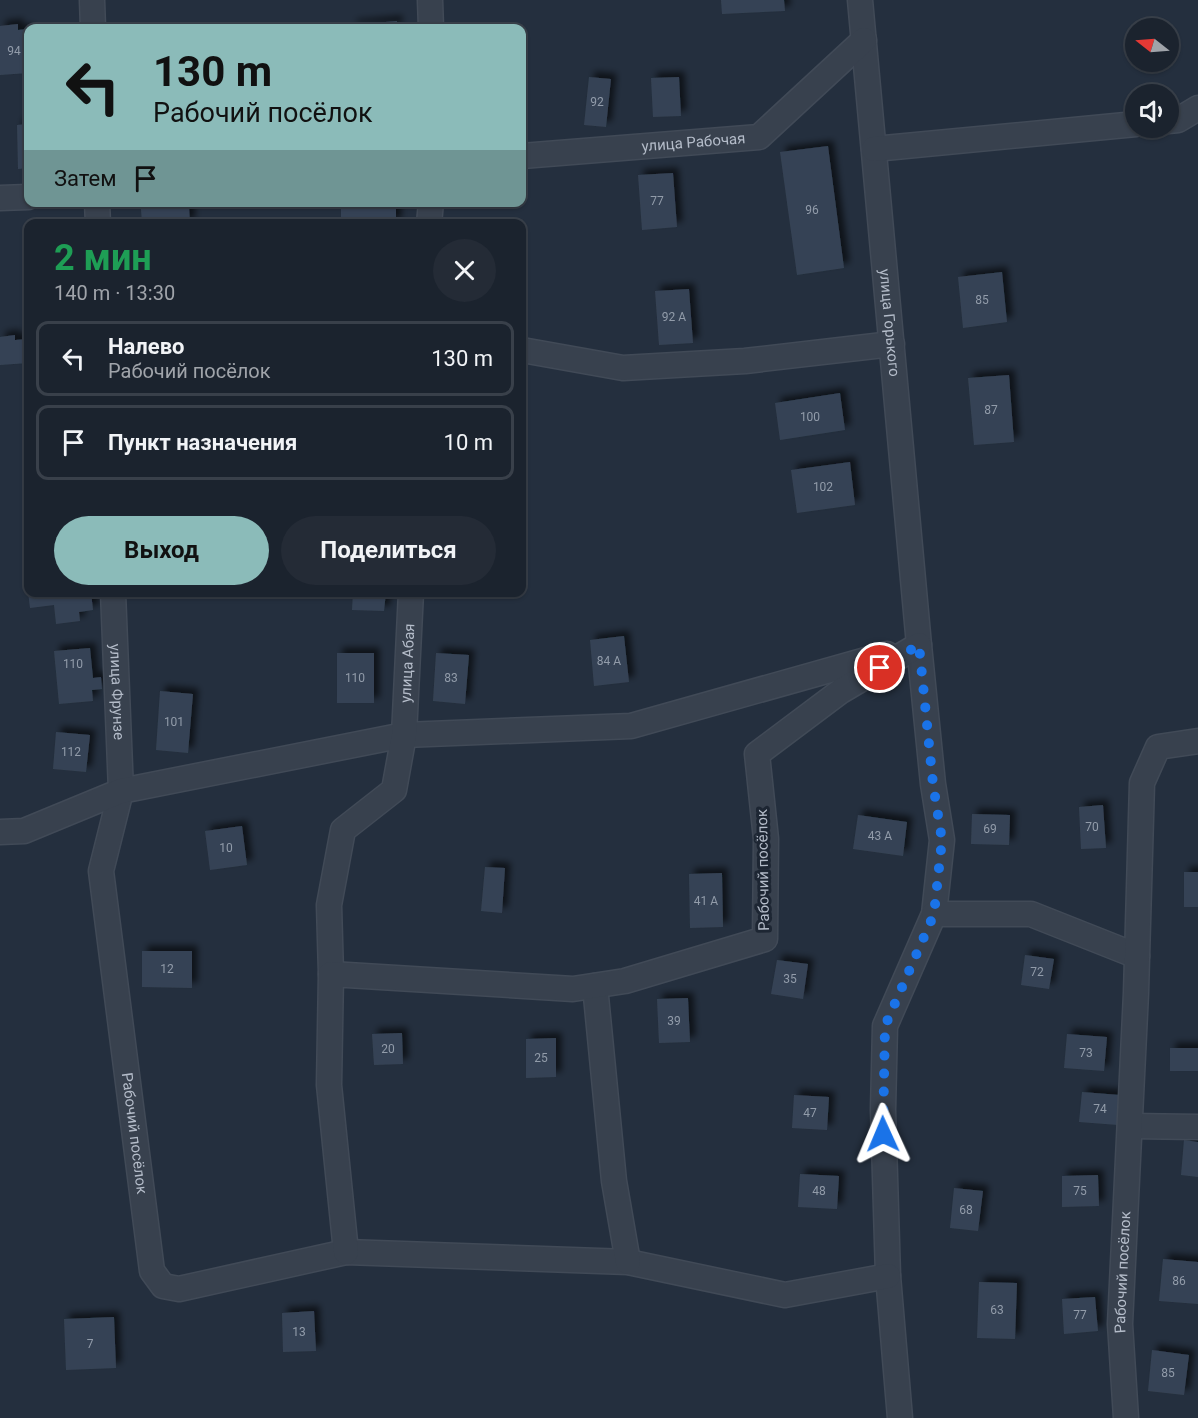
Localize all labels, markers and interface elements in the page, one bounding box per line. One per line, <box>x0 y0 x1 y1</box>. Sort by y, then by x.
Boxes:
north arrow <box>1125 18 1179 72</box>
map controls <box>1125 18 1179 138</box>
house number: 94 <box>7 44 21 58</box>
text: 130 m <box>153 47 272 96</box>
icon: left <box>54 48 132 126</box>
button: sound <box>1125 84 1179 138</box>
house number: 92 <box>590 95 604 109</box>
text: Рабочий посёлок <box>153 97 373 129</box>
street label: улица Рабочая <box>641 129 746 155</box>
icon: arrive <box>129 162 162 195</box>
text: Затем <box>54 166 117 191</box>
house number: 77 <box>650 194 664 208</box>
house number: 96 <box>805 203 819 217</box>
text: 2 мин <box>54 237 152 279</box>
button: close <box>433 239 496 302</box>
street label: улица Горького <box>876 268 903 377</box>
text: 140 m · 13:30 <box>54 281 175 305</box>
house number: 85 <box>975 293 989 307</box>
house number: 92 А <box>662 310 686 324</box>
text: Налево <box>108 334 185 359</box>
icon: left <box>57 342 90 375</box>
text: 130 m <box>431 346 493 371</box>
text: Рабочий посёлок <box>108 359 271 383</box>
house number: 87 <box>984 403 998 417</box>
house number: 100 <box>800 410 820 424</box>
icon: arrive <box>57 426 90 459</box>
text: Пункт назначения <box>108 430 297 455</box>
text: 10 m <box>444 430 493 455</box>
house number: 102 <box>813 480 833 494</box>
button: Выход <box>54 516 269 585</box>
button: Поделиться <box>281 516 496 585</box>
street label: улица Абая <box>397 623 418 703</box>
pin <box>854 642 905 693</box>
street label: улица Фрунзе <box>106 643 128 740</box>
icon: arrive <box>863 651 896 684</box>
house number: 84 A <box>597 654 621 668</box>
house number: 110 <box>63 657 83 671</box>
house number: 110 <box>345 671 365 685</box>
house number: 83 <box>444 671 458 685</box>
house number: 101 <box>164 715 184 729</box>
house number: 112 <box>61 745 81 759</box>
street label: Рабочий посёлок <box>753 809 773 931</box>
house number: 70 <box>1085 820 1099 834</box>
house number: 69 <box>983 822 997 836</box>
house number: 43 А <box>868 829 892 843</box>
house number: 10 <box>219 841 233 855</box>
house number: 41 А <box>694 894 718 908</box>
house number: 12 <box>160 962 174 976</box>
house number: 72 <box>1030 965 1044 979</box>
house number: 35 <box>783 972 797 986</box>
house number: 39 <box>667 1014 681 1028</box>
house number: 20 <box>381 1042 395 1056</box>
house number: 73 <box>1079 1046 1093 1060</box>
house number: 25 <box>534 1051 548 1065</box>
street label: Рабочий посёлок <box>118 1072 151 1195</box>
position arrow <box>851 1102 915 1166</box>
house number: 74 <box>1093 1102 1107 1116</box>
house number: 47 <box>803 1106 817 1120</box>
house number: 48 <box>812 1184 826 1198</box>
house number: 75 <box>1073 1184 1087 1198</box>
house number: 68 <box>959 1203 973 1217</box>
street label: Рабочий посёлок <box>1111 1211 1134 1334</box>
house number: 86 <box>1172 1274 1186 1288</box>
house number: 63 <box>990 1303 1004 1317</box>
house number: 77 <box>1073 1308 1087 1322</box>
house number: 13 <box>292 1325 306 1339</box>
house number: 7 <box>87 1337 94 1351</box>
house number: 85 <box>1161 1366 1175 1380</box>

